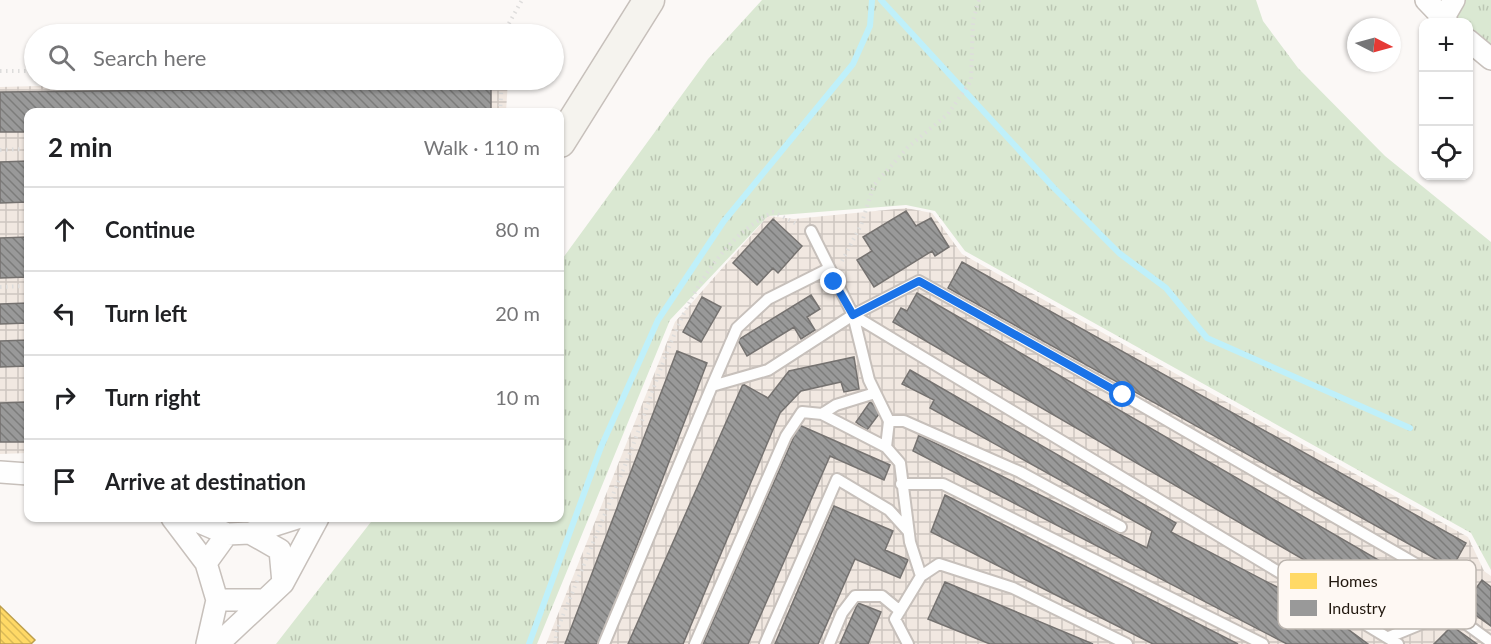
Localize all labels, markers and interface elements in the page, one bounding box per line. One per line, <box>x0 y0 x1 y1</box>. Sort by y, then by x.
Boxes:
north arrow <box>1347 18 1401 72</box>
map controls <box>1419 18 1473 180</box>
button: + <box>1419 18 1473 72</box>
search box <box>24 24 564 90</box>
icon: search <box>45 41 78 74</box>
text: Search here <box>93 44 206 71</box>
button: − <box>1419 72 1473 126</box>
button: locate <box>1419 126 1473 180</box>
text: 2 min <box>48 131 112 163</box>
text: Walk · 110 m <box>424 135 540 159</box>
icon: ahead <box>48 213 81 246</box>
text: Continue <box>105 216 195 243</box>
text: 80 m <box>495 217 540 241</box>
route end <box>820 268 846 294</box>
icon: left <box>48 297 81 330</box>
text: Turn left <box>105 300 187 327</box>
text: 20 m <box>495 301 540 325</box>
icon: right <box>48 381 81 414</box>
route start <box>1109 381 1135 407</box>
text: Turn right <box>105 384 200 411</box>
text: 10 m <box>495 385 540 409</box>
icon: arrive <box>48 465 81 498</box>
text: Arrive at destination <box>105 468 306 495</box>
legend <box>1278 560 1476 629</box>
text: Homes <box>1328 571 1378 590</box>
text: Industry <box>1328 598 1387 617</box>

